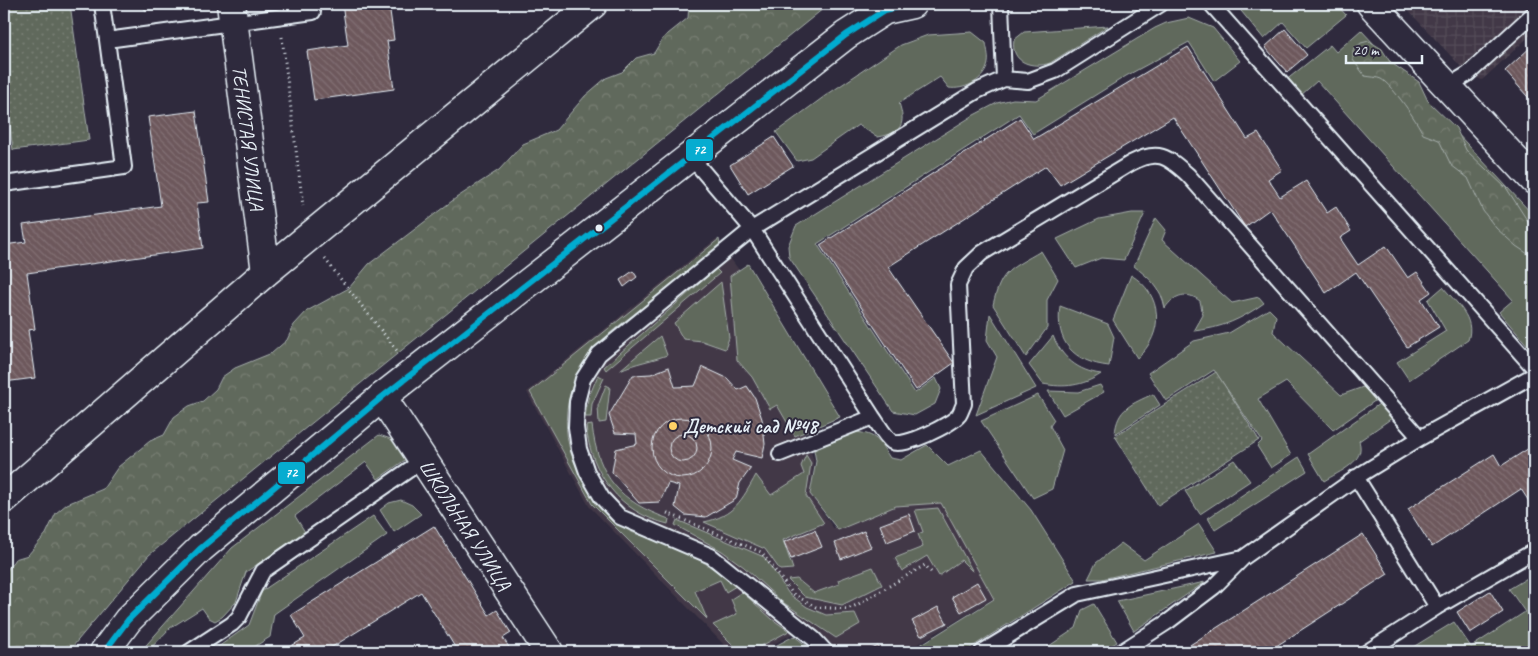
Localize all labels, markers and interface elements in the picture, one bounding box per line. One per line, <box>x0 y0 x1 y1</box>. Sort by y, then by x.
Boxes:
scale bar <box>1346 32 1422 64</box>
text: 20 m <box>1353 41 1380 60</box>
street label: ТЕНИСТАЯ УЛИЦА <box>227 64 269 213</box>
line badge: 72 <box>685 138 714 162</box>
text: 72 <box>693 141 707 158</box>
unlabelled marker <box>594 223 604 233</box>
place label: Детский сад №48 <box>683 414 820 439</box>
marker: Детский сад №48 <box>667 420 679 432</box>
street label: ШКОЛЬНАЯ УЛИЦА <box>413 455 517 596</box>
line badge: 72 <box>277 461 306 485</box>
text: 72 <box>285 464 299 481</box>

